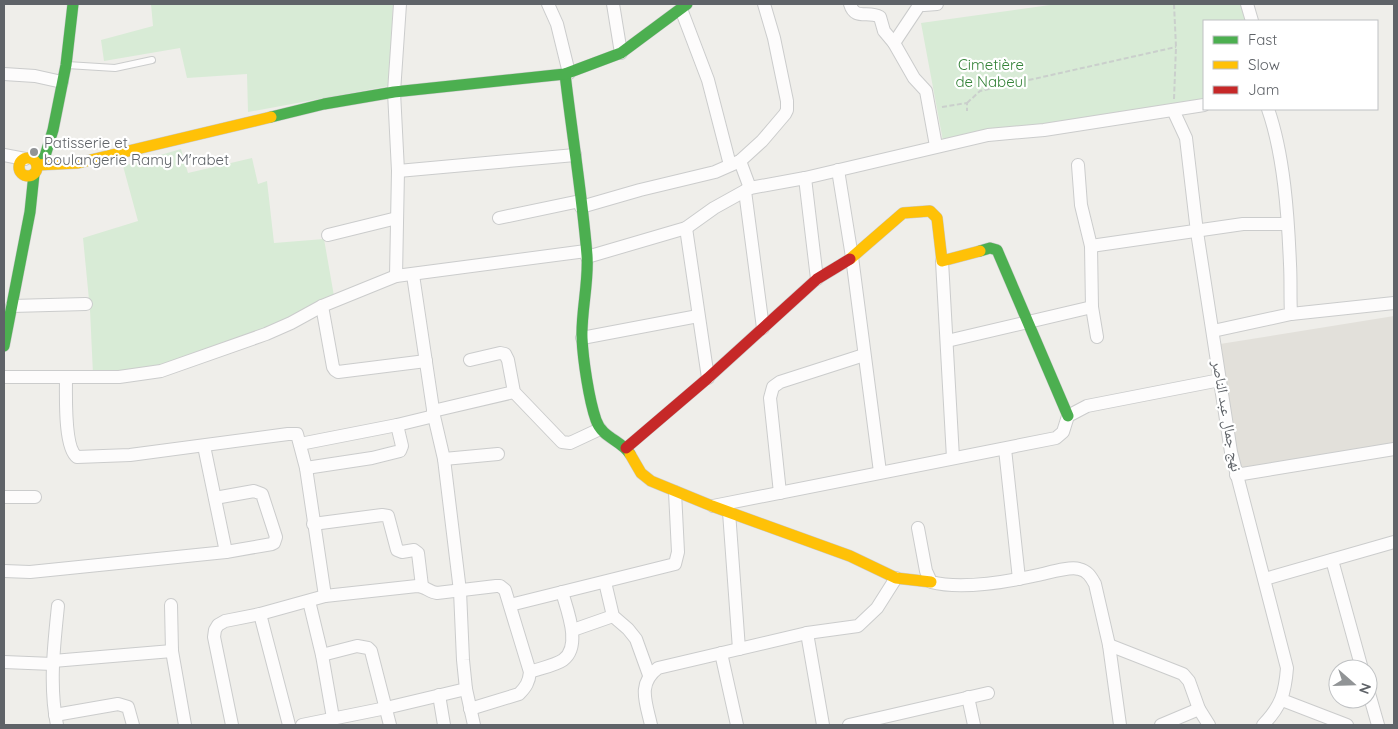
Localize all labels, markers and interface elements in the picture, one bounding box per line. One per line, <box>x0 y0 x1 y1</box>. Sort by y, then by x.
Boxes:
legend <box>1203 20 1378 110</box>
text: Fast <box>1248 30 1277 49</box>
park label: Cimetière de Nabeul <box>955 55 1027 91</box>
text: Slow <box>1248 55 1280 74</box>
text: Jam <box>1248 80 1279 99</box>
place label: Patisserie et boulangerie Ramy M'rabet <box>44 133 229 169</box>
marker: Patisserie et boulangerie Ramy M'rabet <box>28 146 40 158</box>
street label: نهج جمال عبد الناصر <box>1207 358 1247 473</box>
north arrow <box>1328 659 1378 709</box>
text: N <box>1355 681 1375 696</box>

